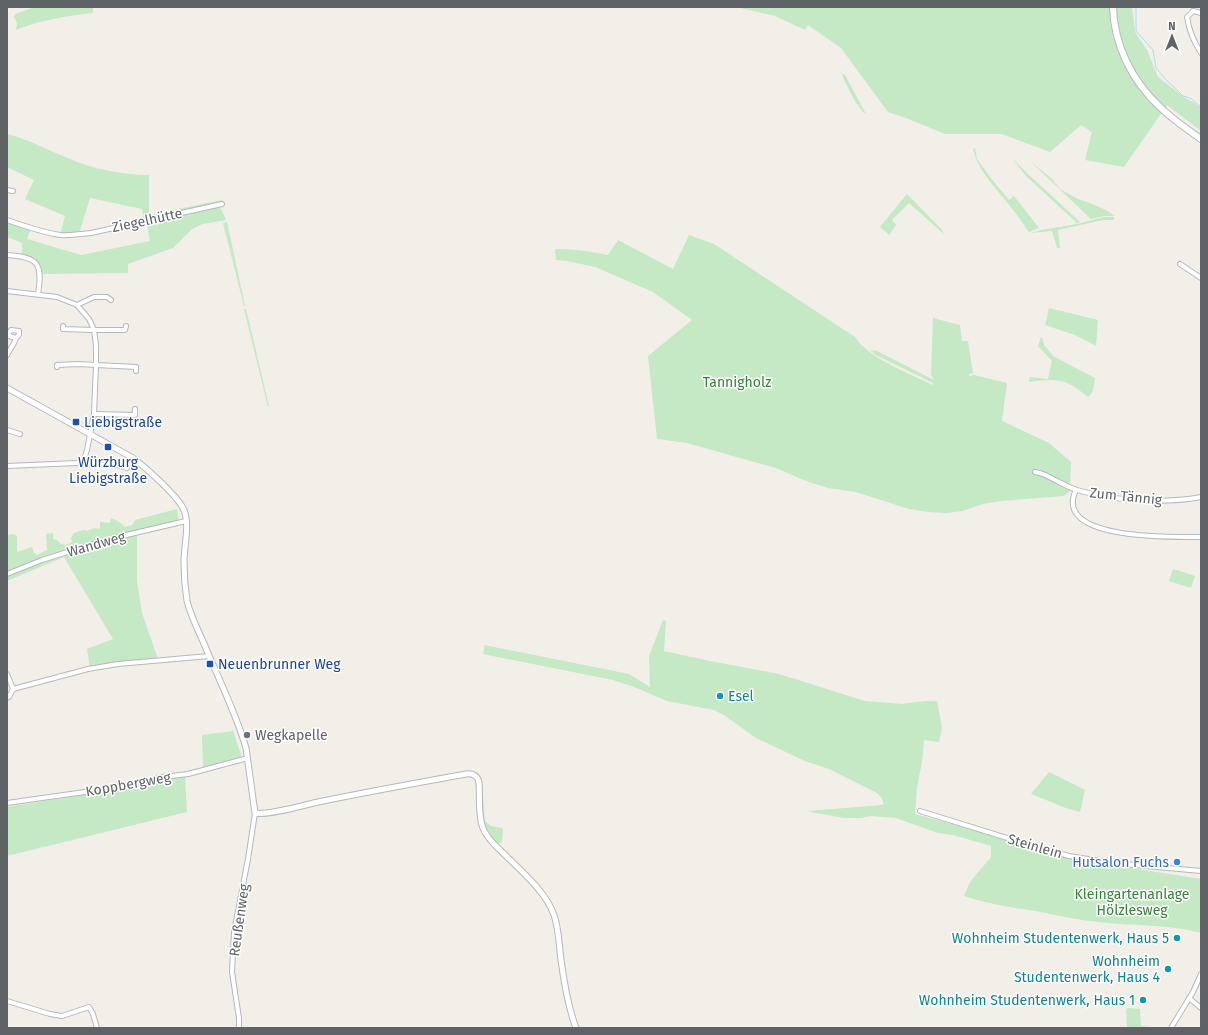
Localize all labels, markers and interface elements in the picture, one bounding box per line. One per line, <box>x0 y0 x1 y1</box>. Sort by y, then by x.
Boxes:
north arrow <box>1152 16 1192 56</box>
text: N <box>1168 20 1176 33</box>
street label: Ziegelhütte <box>110 205 184 236</box>
park label: Tannigholz <box>703 374 771 391</box>
place label: Liebigstraße <box>84 414 162 431</box>
marker: Liebigstraße <box>71 417 81 427</box>
marker: Würzburg Liebigstraße <box>103 442 113 452</box>
place label: Würzburg Liebigstraße <box>69 454 147 487</box>
street label: Zum Tännig <box>1089 484 1164 509</box>
street label: Wandweg <box>65 528 128 561</box>
place label: Neuenbrunner Weg <box>218 656 341 673</box>
marker: Neuenbrunner Weg <box>205 659 215 669</box>
place label: Esel <box>728 688 754 705</box>
marker: Esel <box>715 691 725 701</box>
place label: Wegkapelle <box>255 727 328 744</box>
marker: Wegkapelle <box>242 730 252 740</box>
street label: Koppbergweg <box>84 769 173 800</box>
street label: Steinlein <box>1006 831 1064 862</box>
place label: Hutsalon Fuchs <box>1072 854 1169 871</box>
marker: Hutsalon Fuchs <box>1172 857 1182 867</box>
street label: Reußenweg <box>226 882 253 957</box>
park label: Kleingartenanlage Hölzlesweg <box>1075 886 1189 919</box>
place label: Wohnheim Studentenwerk, Haus 5 <box>952 930 1169 947</box>
marker: Wohnheim Studentenwerk, Haus 5 <box>1172 933 1182 943</box>
place label: Wohnheim Studentenwerk, Haus 4 <box>1014 953 1161 986</box>
marker: Wohnheim Studentenwerk, Haus 4 <box>1163 964 1173 974</box>
place label: Wohnheim Studentenwerk, Haus 1 <box>919 992 1135 1009</box>
marker: Wohnheim Studentenwerk, Haus 1 <box>1138 995 1148 1005</box>

